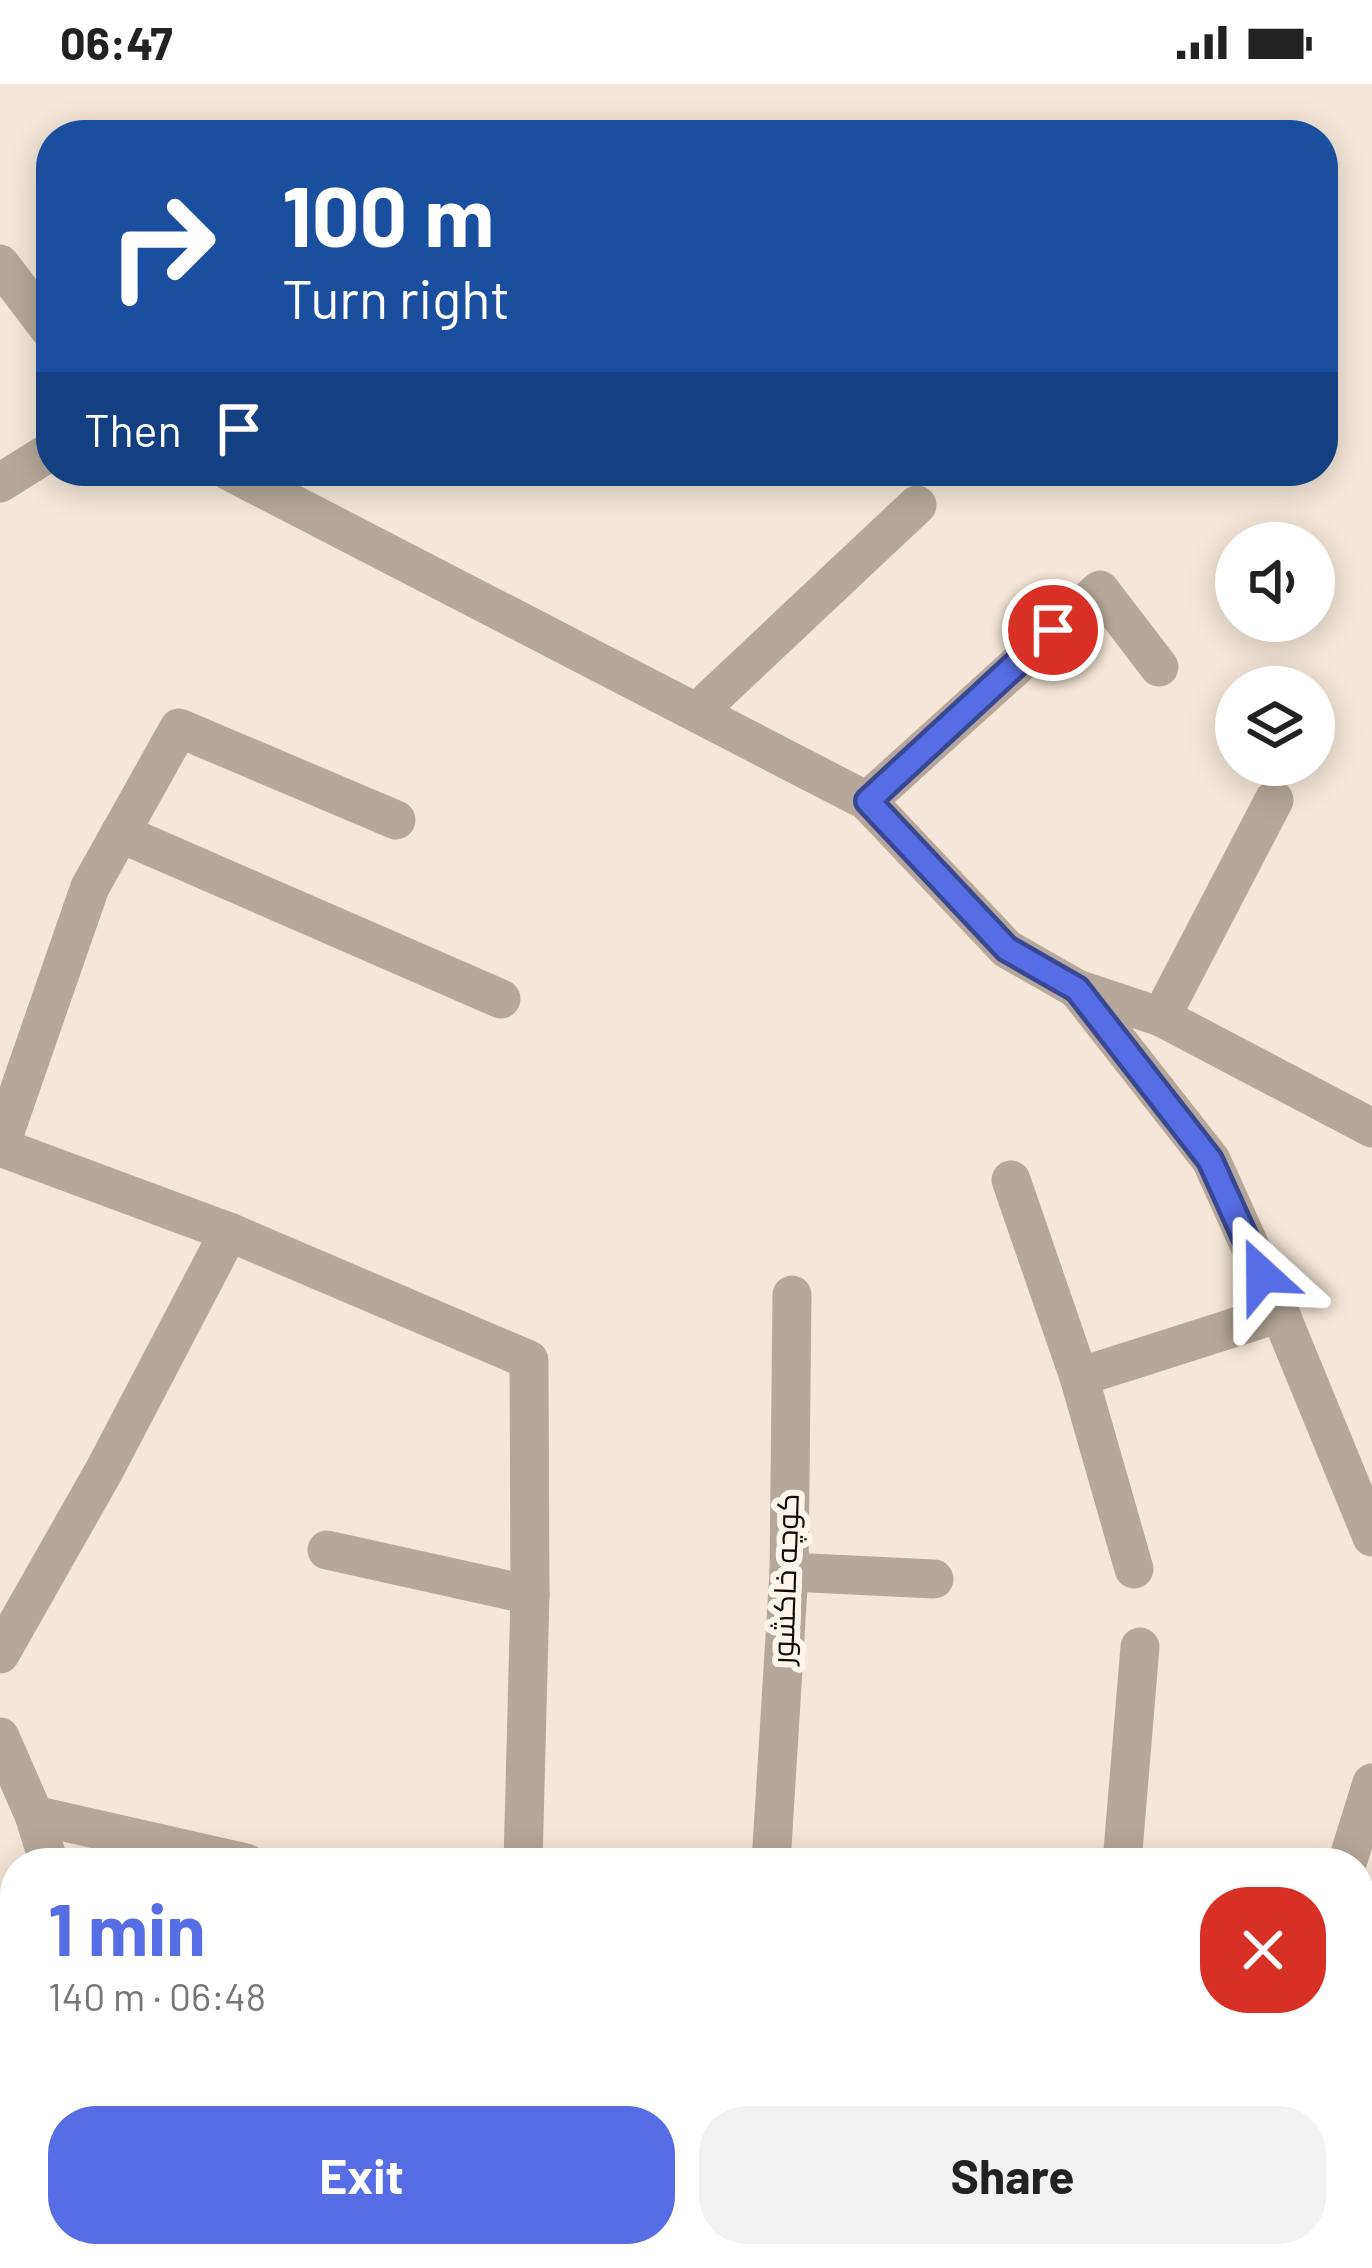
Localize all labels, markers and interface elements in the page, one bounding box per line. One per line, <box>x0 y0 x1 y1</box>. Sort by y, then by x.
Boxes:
text: 06:47 <box>60 15 173 69</box>
text: 100 m <box>282 163 494 264</box>
icon: right <box>84 168 240 324</box>
text: Turn right <box>282 265 510 330</box>
icon: arrive <box>206 396 272 462</box>
text: Then <box>84 402 182 456</box>
map controls <box>1215 522 1335 786</box>
button: sound <box>1215 522 1335 642</box>
pin <box>1002 579 1104 681</box>
icon: arrive <box>1020 597 1086 663</box>
button: layers <box>1215 666 1335 786</box>
position arrow <box>1199 1212 1325 1338</box>
street label: کوچه خاکشور <box>763 1493 808 1667</box>
text: 1 min <box>48 1884 206 1970</box>
button: close <box>1200 1887 1326 2013</box>
text: 140 m · 06:48 <box>48 1972 266 2019</box>
button: Exit <box>48 2106 675 2244</box>
button: Share <box>699 2106 1326 2244</box>

